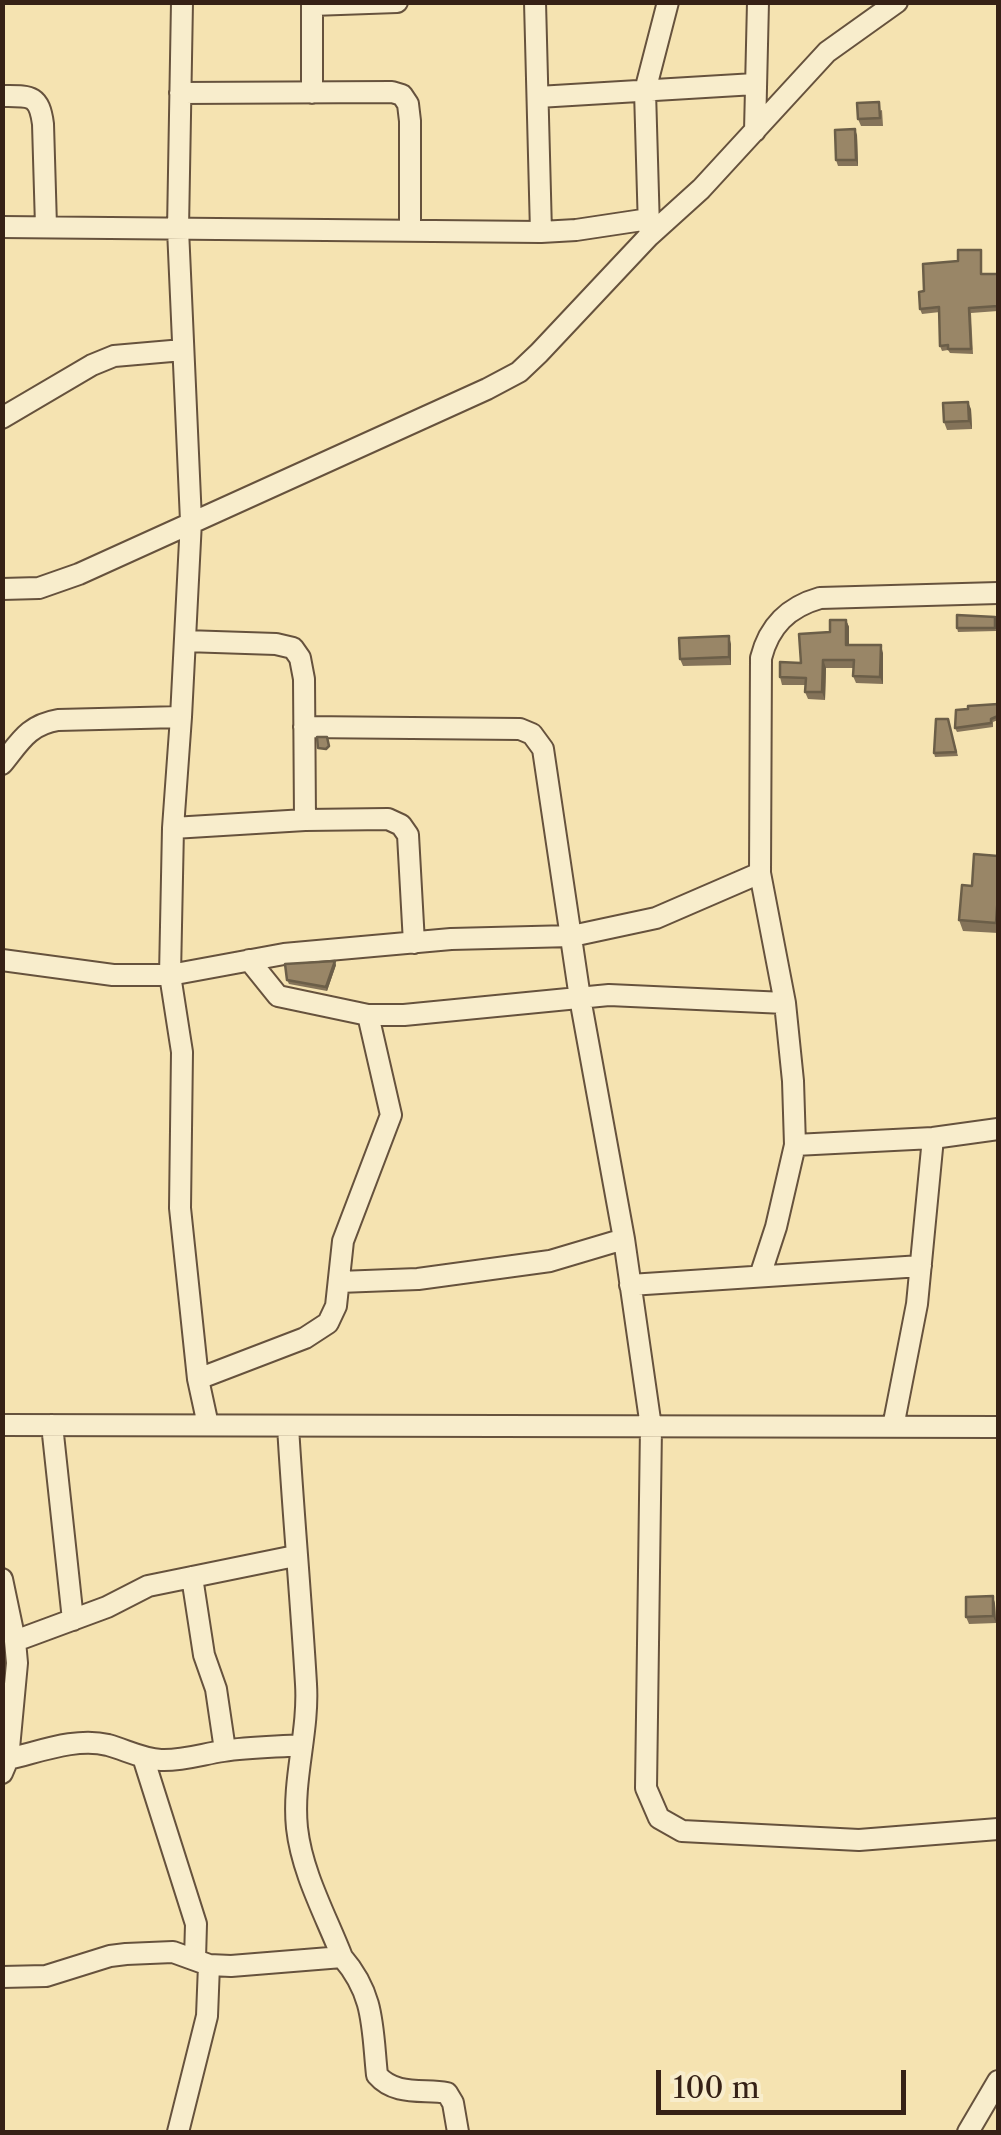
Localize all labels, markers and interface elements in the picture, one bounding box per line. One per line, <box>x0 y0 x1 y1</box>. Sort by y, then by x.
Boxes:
scale bar <box>661 2050 911 2112</box>
text: 100 m <box>673 2069 760 2106</box>

